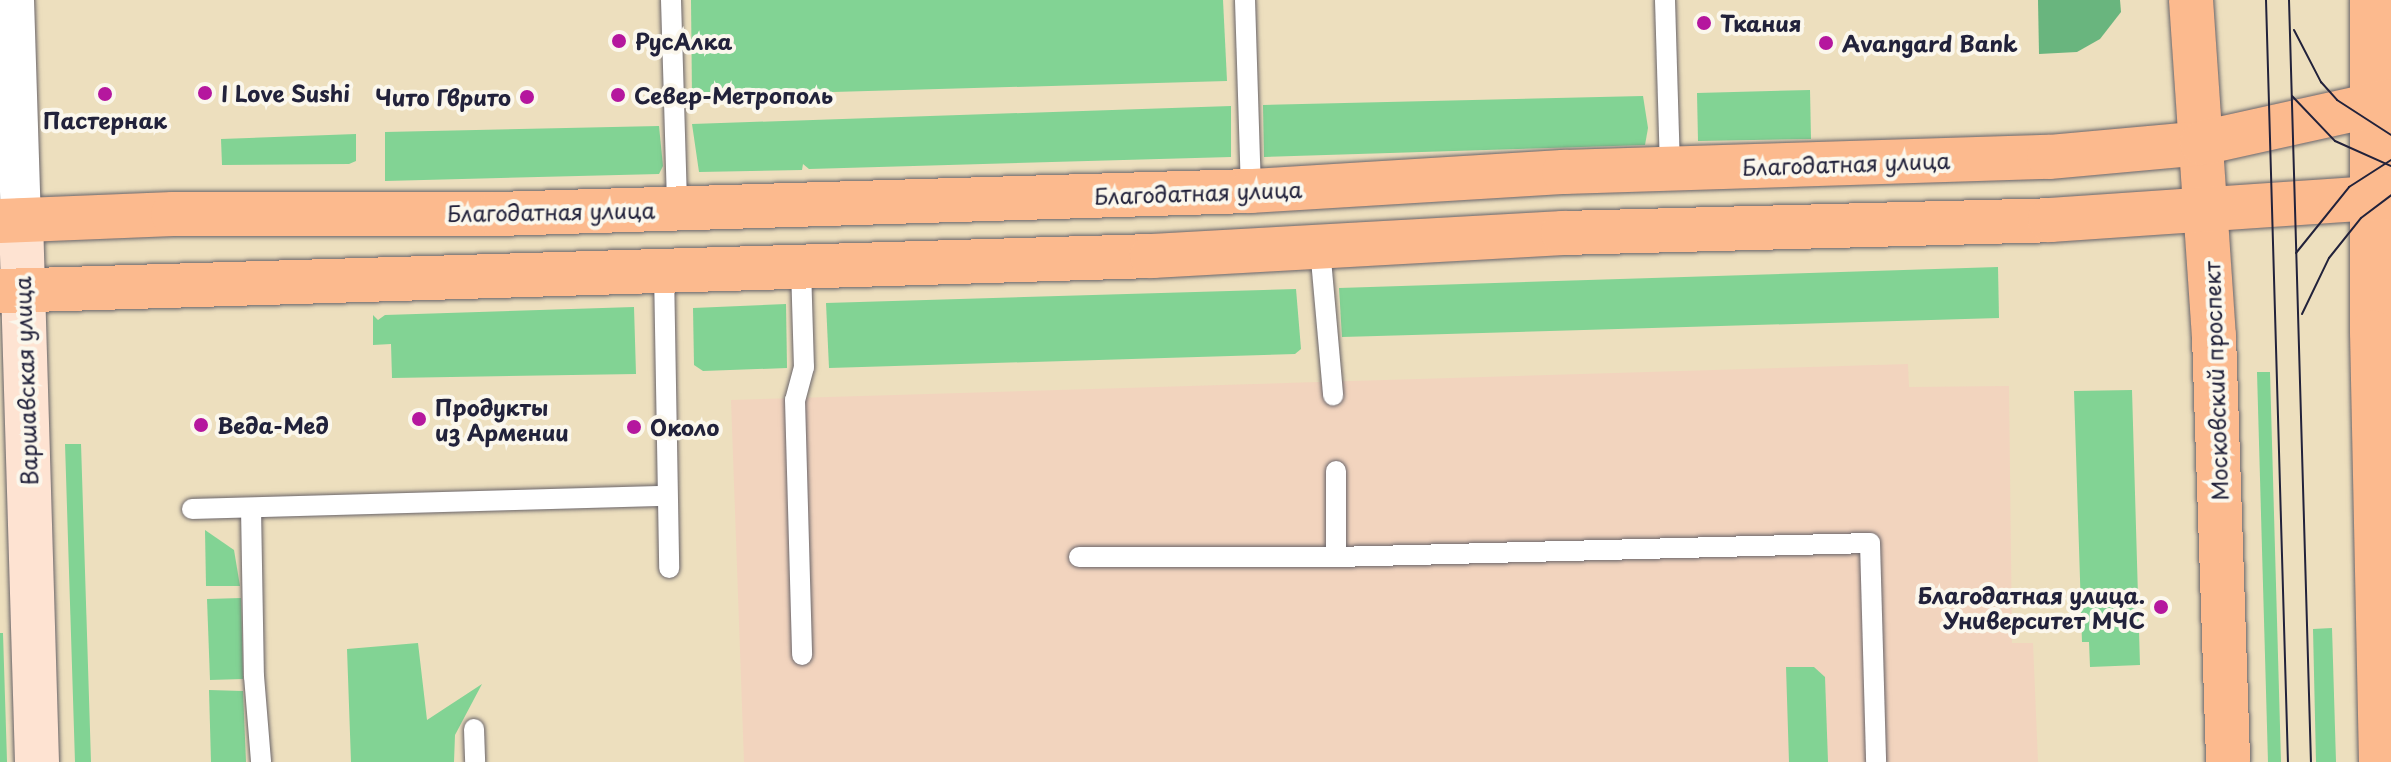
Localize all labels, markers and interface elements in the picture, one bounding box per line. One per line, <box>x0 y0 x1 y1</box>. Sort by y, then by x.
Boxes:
place label: Ткания <box>1720 10 1801 36</box>
marker: Ткания <box>1695 14 1713 32</box>
place label: РусАлка <box>635 28 732 54</box>
place label: Avangard Bank <box>1842 30 2020 56</box>
marker: РусАлка <box>610 32 628 50</box>
marker: Avangard Bank <box>1817 34 1835 52</box>
place label: I Love Sushi <box>221 80 351 106</box>
place label: Север-Метрополь <box>634 82 833 108</box>
marker: I Love Sushi <box>196 84 214 102</box>
place label: Чито Гврито <box>375 84 511 110</box>
marker: Пастернак <box>96 85 114 103</box>
marker: Север-Метрополь <box>609 86 627 104</box>
marker: Чито Гврито <box>518 88 536 106</box>
place label: Пастернак <box>43 107 167 133</box>
street label: Благодатная улица <box>1741 146 1951 180</box>
street label: Благодатная улица <box>1093 175 1303 209</box>
street label: Благодатная улица <box>446 196 656 226</box>
street label: Московский проспект <box>2198 261 2232 501</box>
street label: Варшавская улица <box>8 275 42 487</box>
place label: Продукты из Армении <box>435 393 569 444</box>
marker: Продукты из Армении <box>410 410 428 428</box>
place label: Веда-Мед <box>217 412 329 438</box>
place label: Около <box>650 414 719 440</box>
marker: Веда-Мед <box>192 416 210 434</box>
marker: Около <box>625 418 643 436</box>
place label: Благодатная улица. Университет МЧС <box>1917 581 2145 632</box>
marker: Благодатная улица. Университет МЧС <box>2152 598 2170 616</box>

